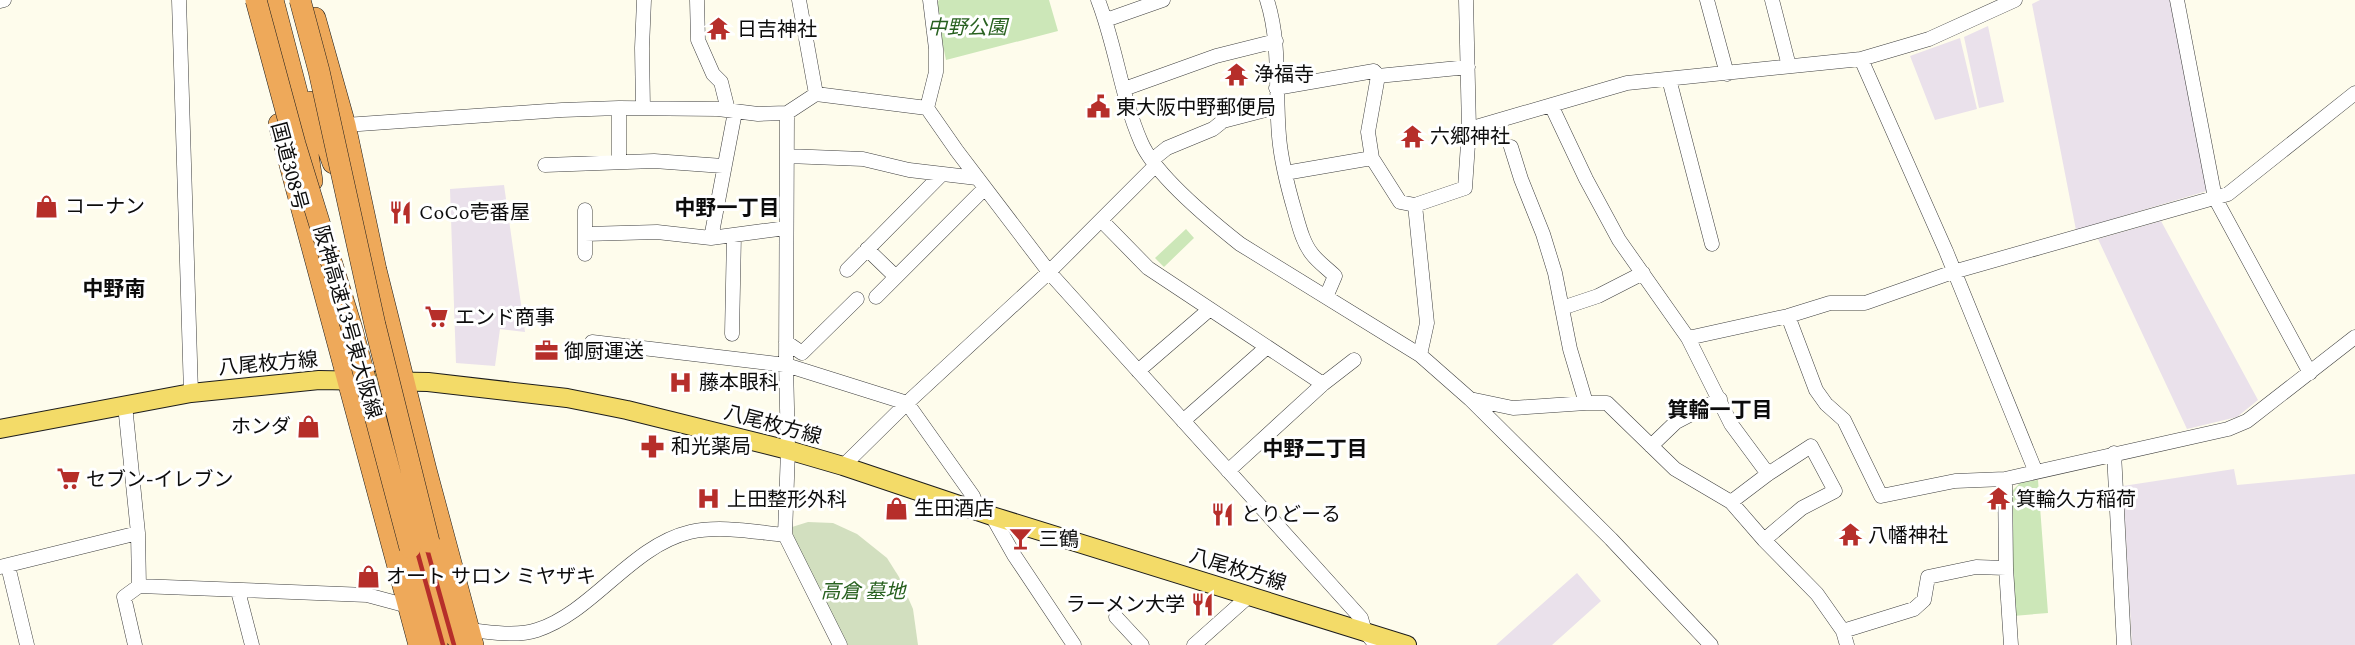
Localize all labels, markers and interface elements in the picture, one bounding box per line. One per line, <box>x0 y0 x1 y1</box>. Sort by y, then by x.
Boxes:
park label: 中野公園 <box>927 13 1010 43</box>
place label: 日吉神社 <box>737 15 817 45</box>
temple icon: 日吉神社 <box>706 16 732 42</box>
place label: 浄福寺 <box>1254 60 1314 90</box>
temple icon: 浄福寺 <box>1223 61 1249 87</box>
place label: 東大阪中野郵便局 <box>1116 93 1276 123</box>
public building icon: 東大阪中野郵便局 <box>1085 94 1111 120</box>
street label: 国道308号 <box>263 119 315 214</box>
place label: 六郷神社 <box>1430 122 1510 152</box>
temple icon: 六郷神社 <box>1399 123 1425 149</box>
place label: コーナン <box>65 192 145 222</box>
shop icon: コーナン <box>34 193 60 219</box>
district label: 中野一丁目 <box>675 193 780 225</box>
place label: CoCo壱番屋 <box>419 198 530 228</box>
restaurant icon: CoCo壱番屋 <box>388 199 414 225</box>
street label: 阪神高速13号東大阪線 <box>305 222 389 423</box>
district label: 中野南 <box>83 274 146 306</box>
place label: エンド商事 <box>455 303 555 333</box>
supermarket icon: エンド商事 <box>424 304 450 330</box>
place label: 御厨運送 <box>564 337 644 367</box>
office icon: 御厨運送 <box>533 338 559 364</box>
street label: 八尾枚方線 <box>217 345 319 383</box>
place label: 藤本眼科 <box>699 368 779 398</box>
hospital icon: 藤本眼科 <box>668 369 694 395</box>
district label: 箕輪一丁目 <box>1668 395 1773 427</box>
street label: 八尾枚方線 <box>721 398 825 452</box>
place label: ホンダ <box>231 412 291 442</box>
shop icon: ホンダ <box>296 413 322 439</box>
place label: 和光薬局 <box>671 432 751 462</box>
pharmacy icon: 和光薬局 <box>640 433 666 459</box>
district label: 中野二丁目 <box>1263 434 1368 466</box>
place label: セブン-イレブン <box>86 465 234 495</box>
supermarket icon: セブン-イレブン <box>55 466 81 492</box>
place label: 上田整形外科 <box>727 485 847 515</box>
place label: 箕輪久方稲荷 <box>2016 485 2136 515</box>
hospital icon: 上田整形外科 <box>696 486 722 512</box>
temple icon: 箕輪久方稲荷 <box>1985 486 2011 512</box>
place label: 生田酒店 <box>914 494 994 524</box>
shop icon: 生田酒店 <box>883 495 909 521</box>
place label: とりどーる <box>1241 500 1341 530</box>
restaurant icon: とりどーる <box>1210 501 1236 527</box>
place label: 八幡神社 <box>1868 521 1948 551</box>
temple icon: 八幡神社 <box>1837 522 1863 548</box>
place label: 三鶴 <box>1039 525 1079 555</box>
bar icon: 三鶴 <box>1008 526 1034 552</box>
street label: 八尾枚方線 <box>1186 541 1290 599</box>
place label: オート サロン ミヤザキ <box>386 562 596 592</box>
shop icon: オート サロン ミヤザキ <box>355 563 381 589</box>
park label: 高倉 墓地 <box>821 577 907 607</box>
place label: ラーメン大学 <box>1066 590 1185 620</box>
restaurant icon: ラーメン大学 <box>1190 591 1216 617</box>

